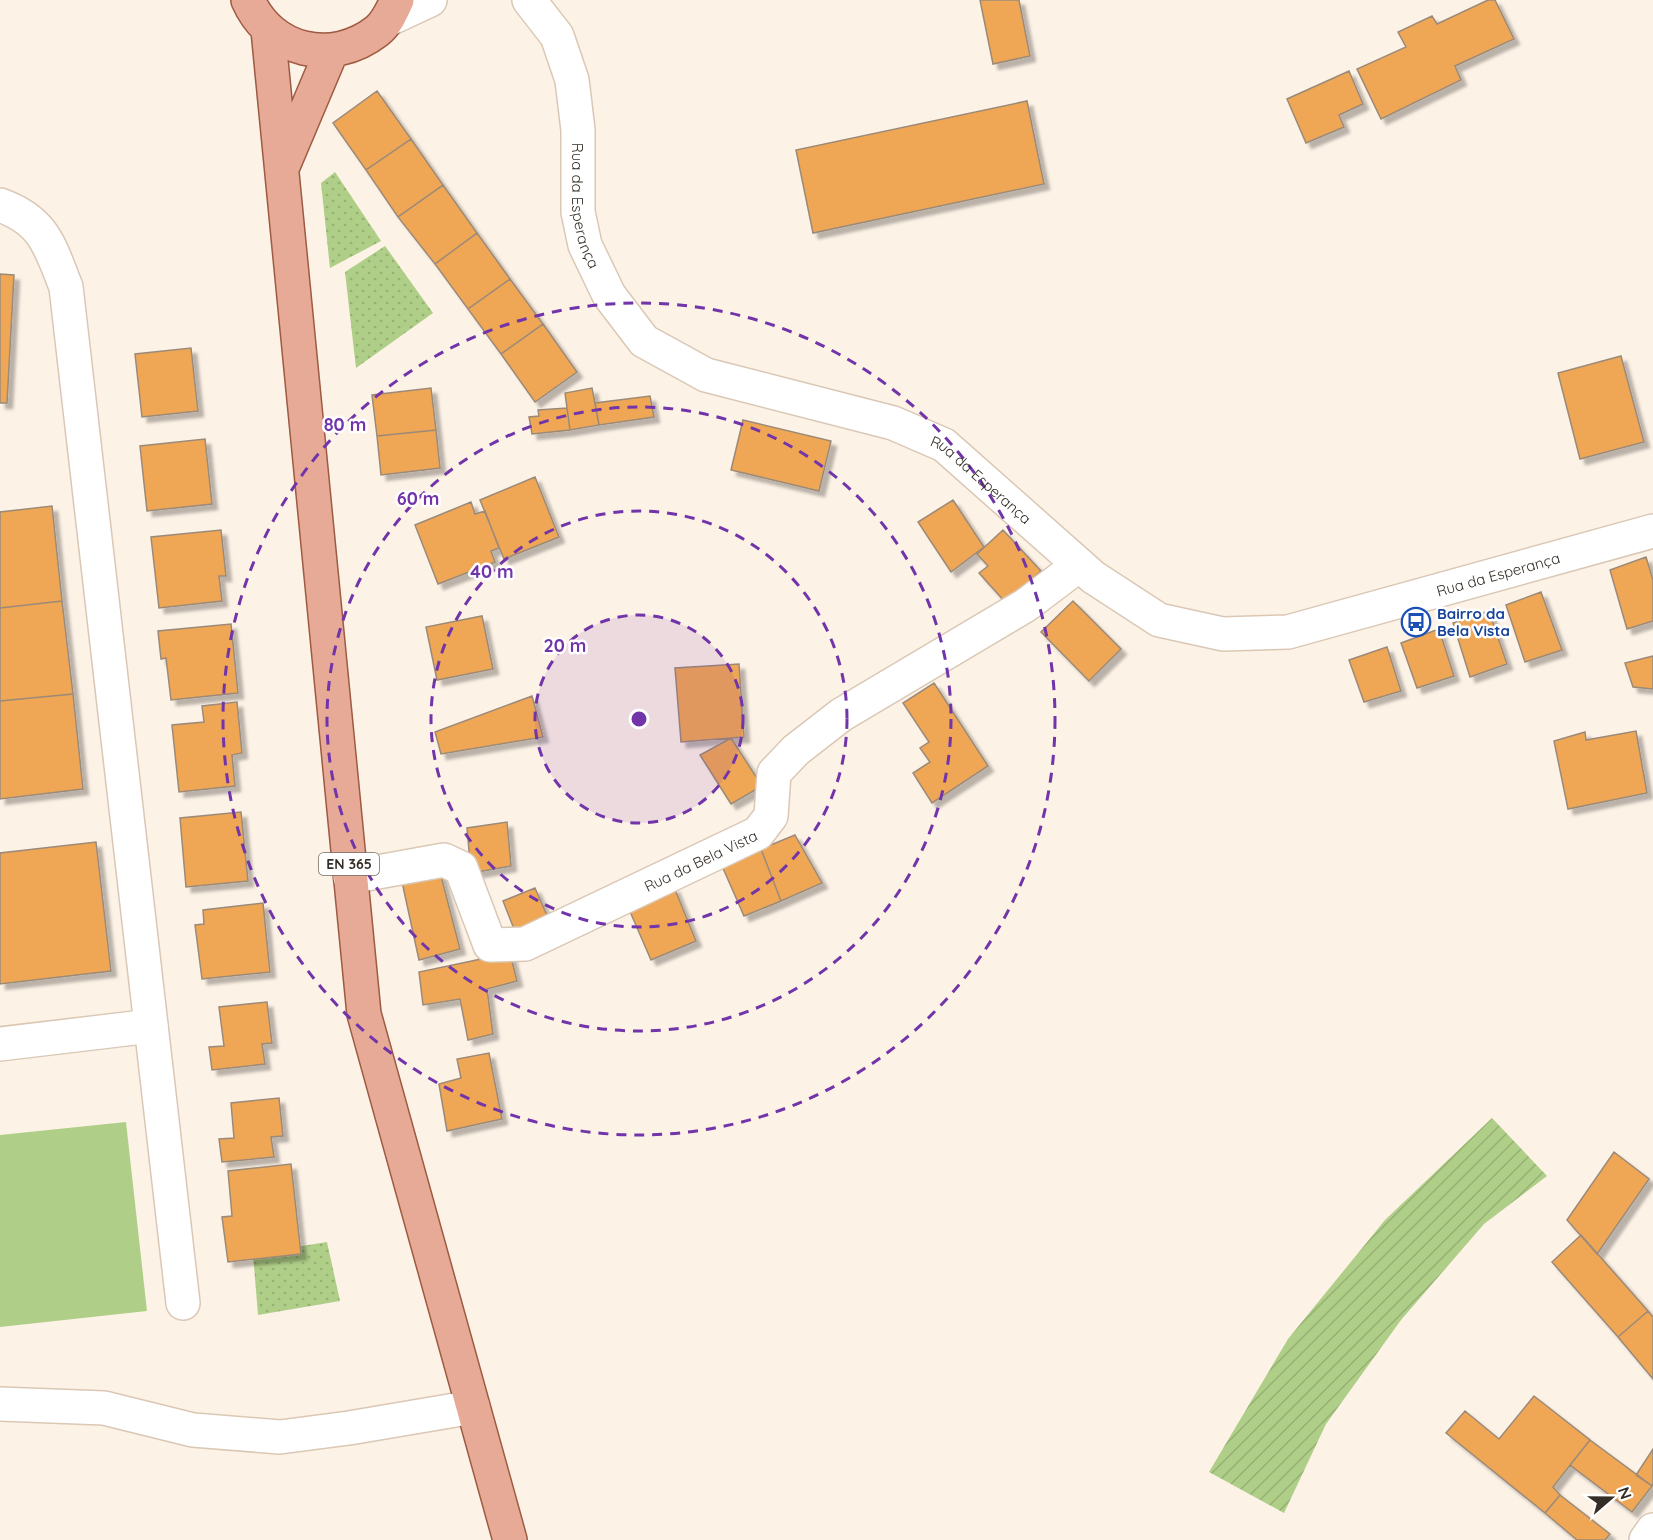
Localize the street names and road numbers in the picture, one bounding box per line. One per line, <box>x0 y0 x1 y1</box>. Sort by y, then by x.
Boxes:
street label: Rua da Esperança <box>569 143 604 271</box>
street label: Rua da Esperança <box>928 431 1036 528</box>
street label: Rua da Esperança <box>1434 548 1562 600</box>
street label: Rua da Bela Vista <box>641 825 760 895</box>
road number: EN 365 <box>319 853 379 875</box>

